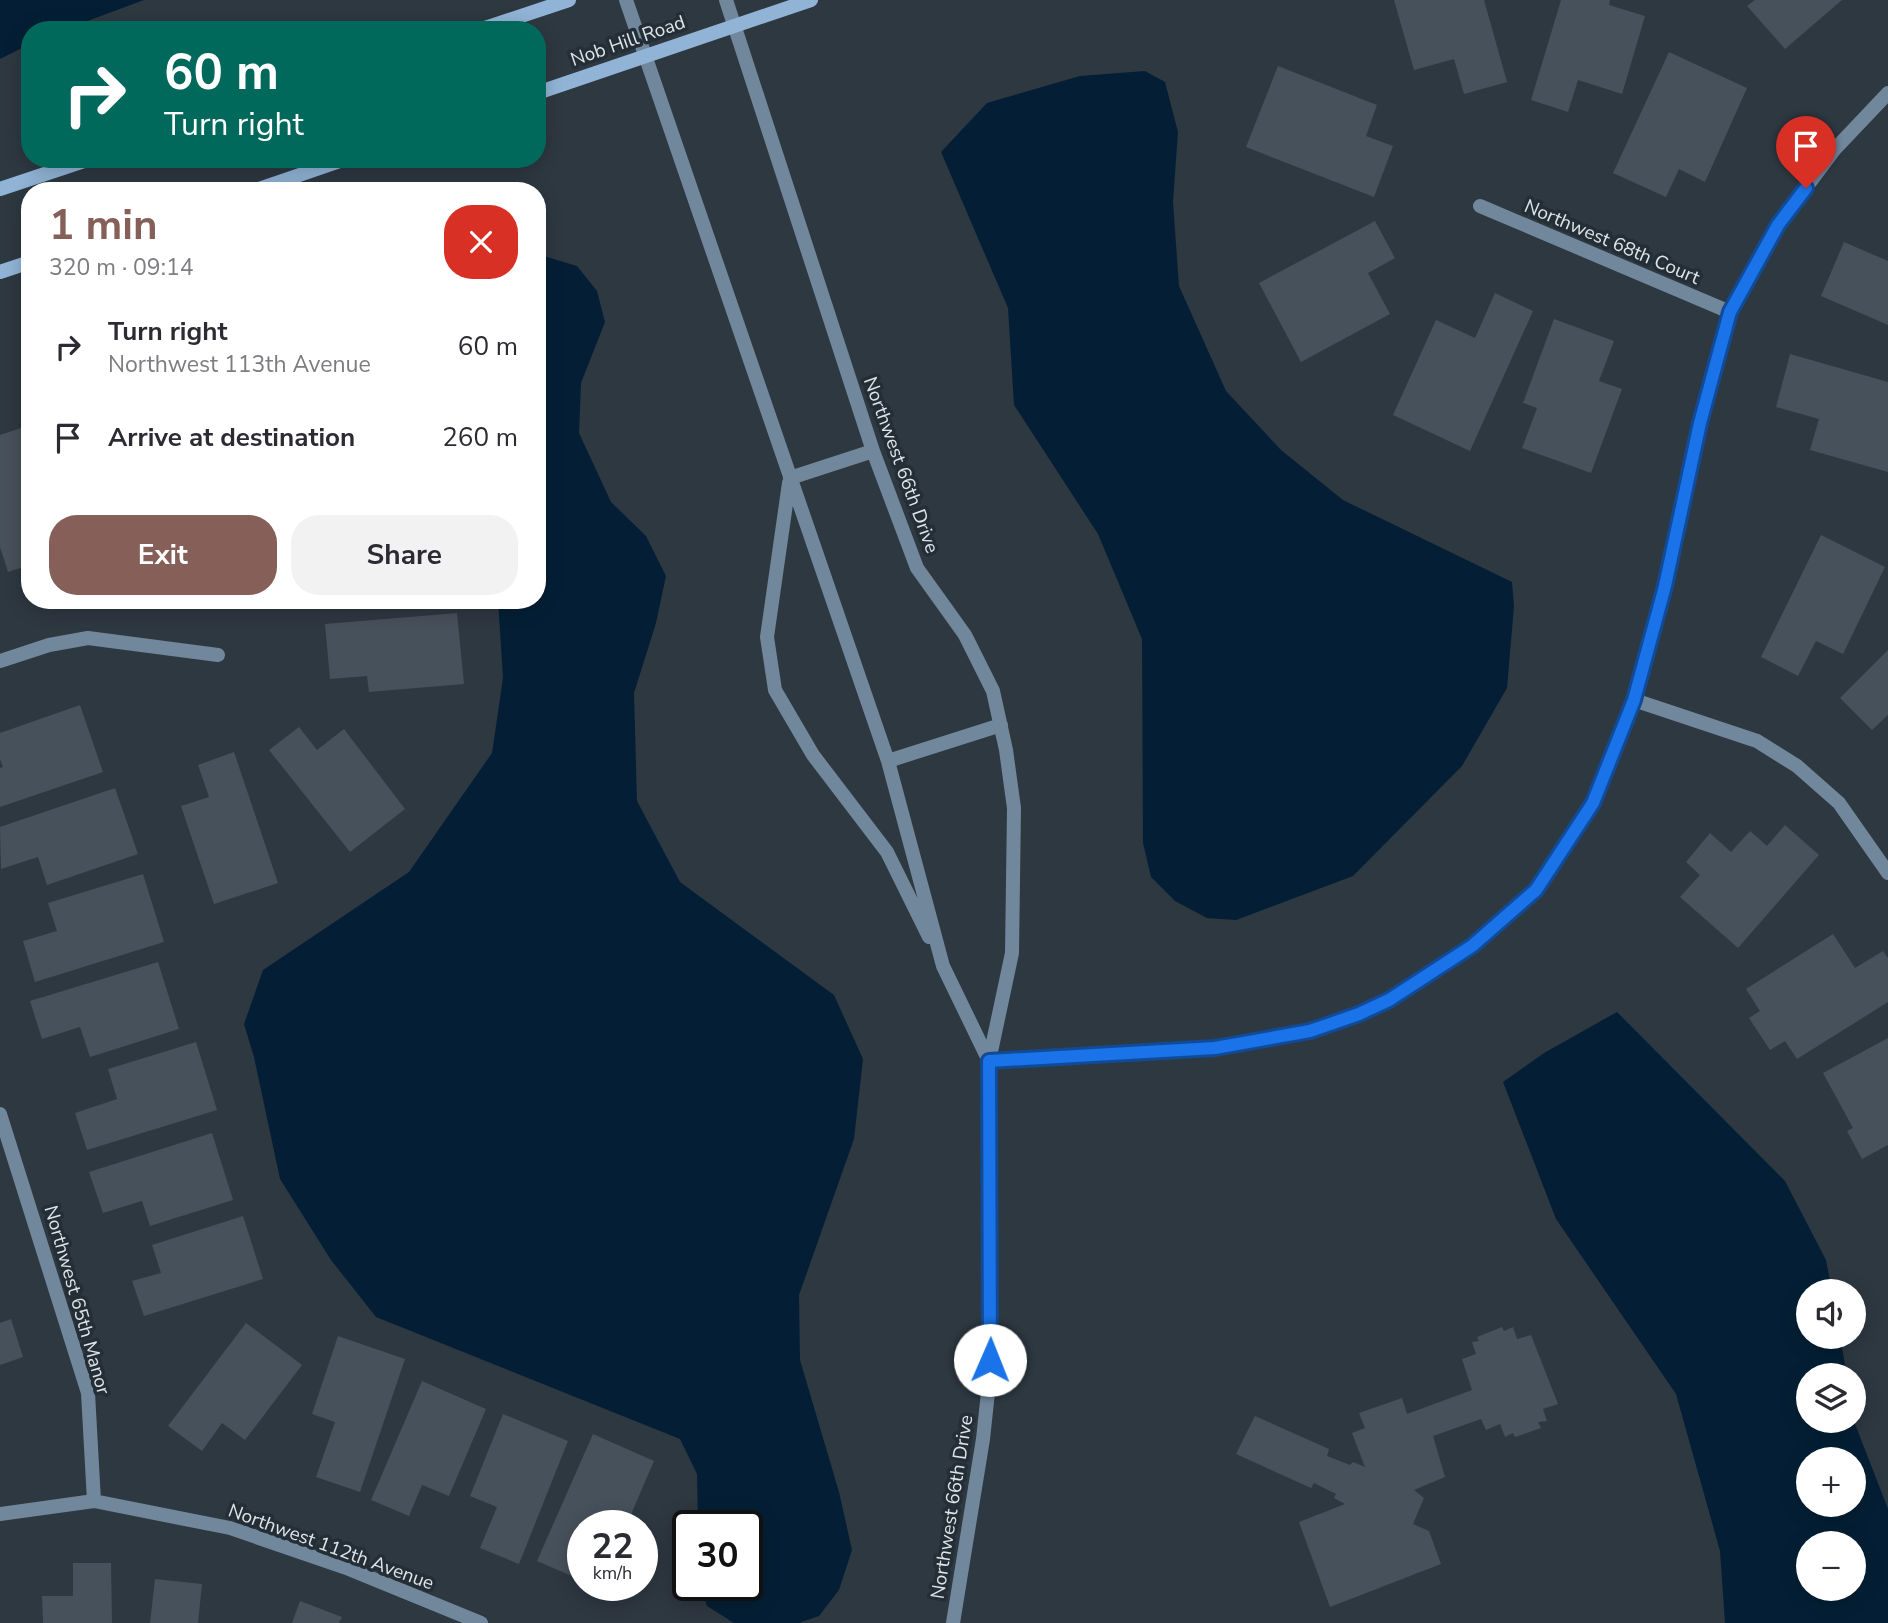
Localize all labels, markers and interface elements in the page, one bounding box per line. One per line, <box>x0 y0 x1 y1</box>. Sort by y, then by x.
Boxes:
street label: Nob Hill Road <box>567 9 689 73</box>
text: 60 m <box>164 39 279 106</box>
icon: right <box>49 49 140 140</box>
text: Turn right <box>164 103 304 146</box>
pin <box>1776 116 1836 188</box>
icon: arrive <box>1787 127 1825 165</box>
street label: Northwest 68th Court <box>1520 193 1704 291</box>
text: 1 min <box>49 197 158 254</box>
button: close <box>444 205 518 279</box>
text: 320 m · 09:14 <box>49 252 194 283</box>
text: Turn right <box>108 314 227 349</box>
icon: right <box>49 328 87 366</box>
text: 60 m <box>458 329 518 364</box>
text: Northwest 113th Avenue <box>108 349 371 380</box>
street label: Northwest 66th Drive <box>857 373 945 557</box>
icon: arrive <box>49 419 87 457</box>
text: Arrive at destination <box>108 420 355 455</box>
text: 260 m <box>442 420 518 455</box>
button: Exit <box>49 515 277 595</box>
button: Share <box>291 515 518 595</box>
street label: Northwest 65th Manor <box>38 1202 116 1398</box>
map controls <box>1796 1279 1866 1601</box>
button: sound <box>1796 1279 1866 1349</box>
position arrow <box>953 1323 1027 1397</box>
button: layers <box>1796 1363 1866 1433</box>
street label: Northwest 66th Drive <box>925 1413 979 1601</box>
button: + <box>1796 1447 1866 1517</box>
street label: Northwest 112th Avenue <box>225 1498 437 1596</box>
speed limit sign: 30 <box>672 1510 763 1601</box>
text: 22 <box>591 1523 634 1570</box>
button: − <box>1796 1531 1866 1601</box>
text: km/h <box>593 1561 632 1585</box>

